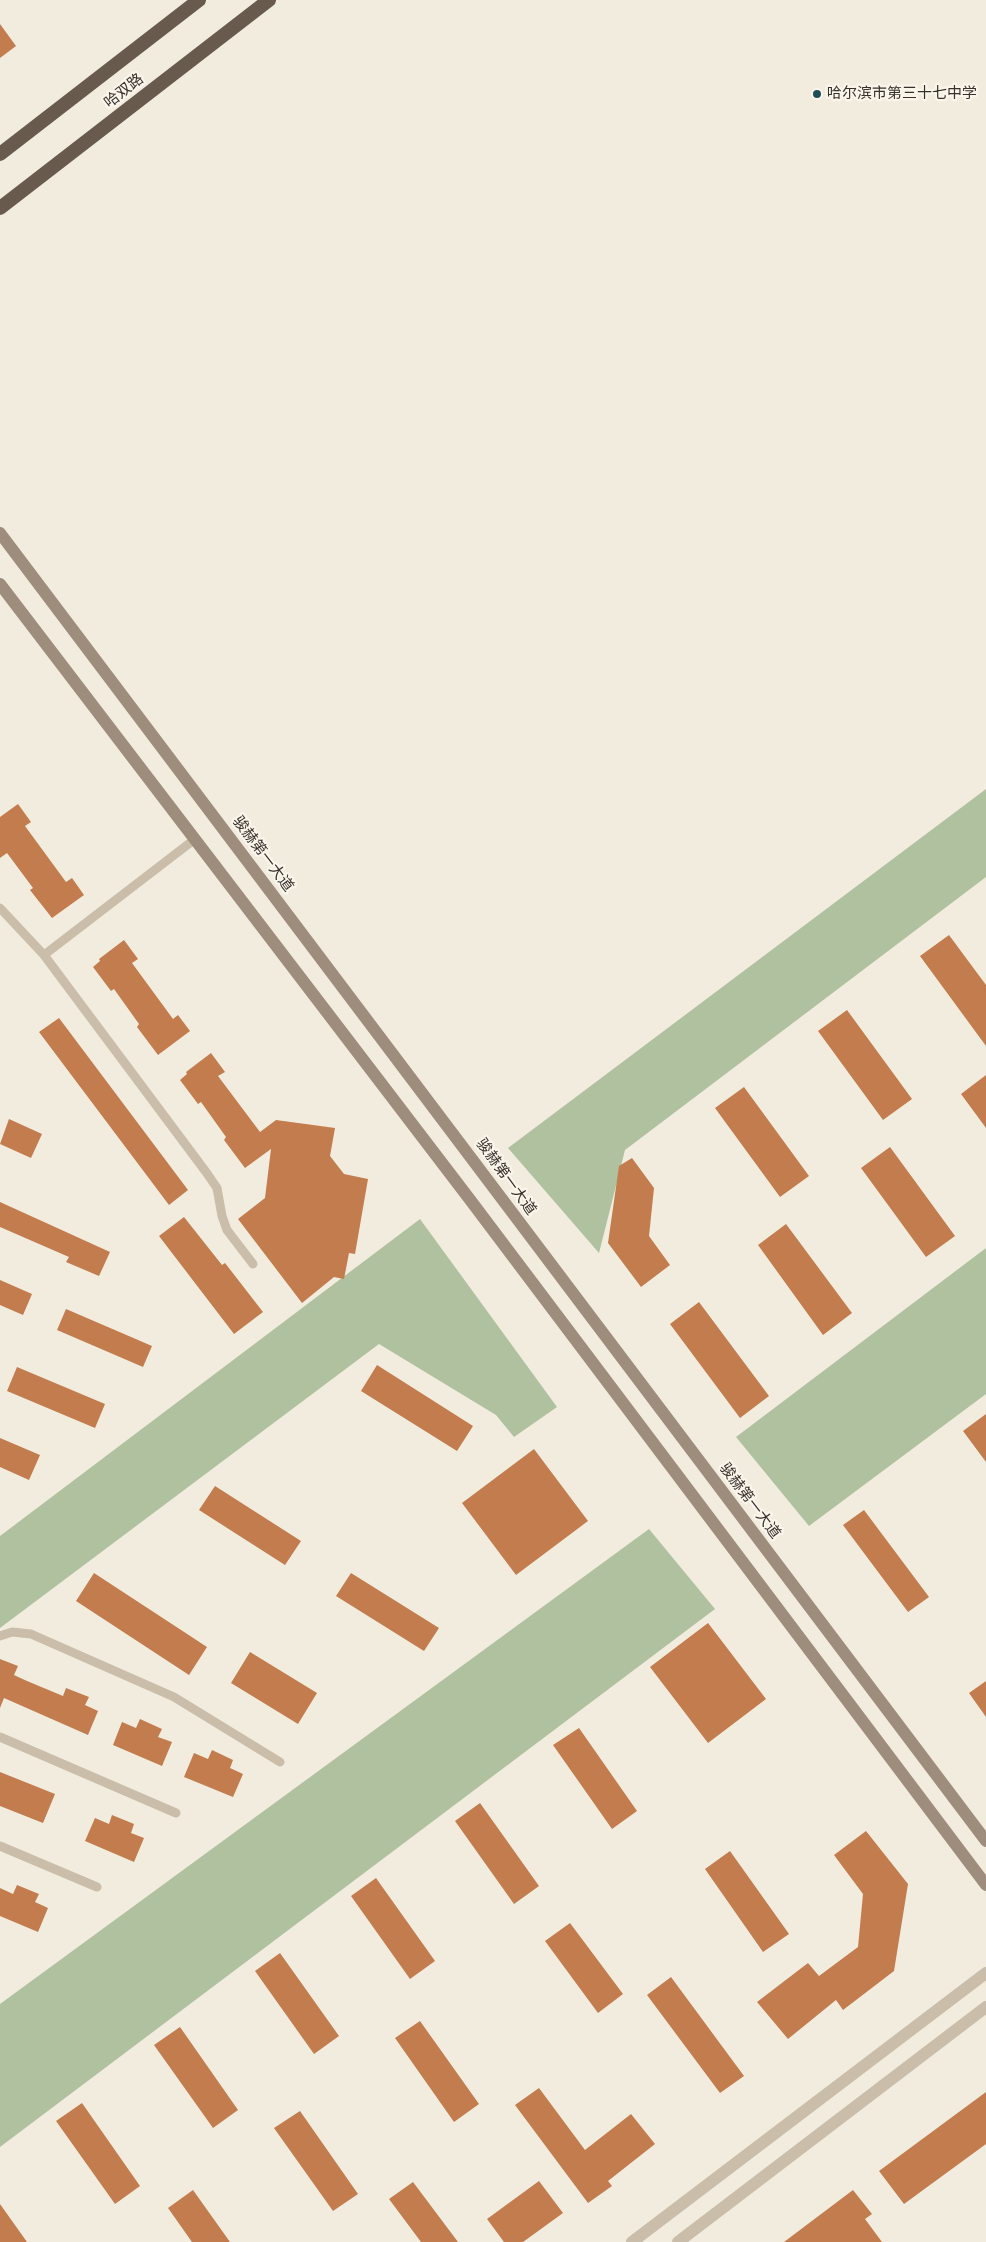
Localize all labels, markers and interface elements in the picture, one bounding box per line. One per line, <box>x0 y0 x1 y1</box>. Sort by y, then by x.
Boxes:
street label: 哈双路 <box>101 70 147 112</box>
place label: 哈尔滨市第三十七中学 <box>827 85 977 103</box>
marker: 哈尔滨市第三十七中学 <box>811 88 823 100</box>
street label: 骏赫第一大道 <box>229 813 297 895</box>
street label: 骏赫第一大道 <box>472 1135 540 1219</box>
street label: 骏赫第一大道 <box>716 1460 784 1542</box>

